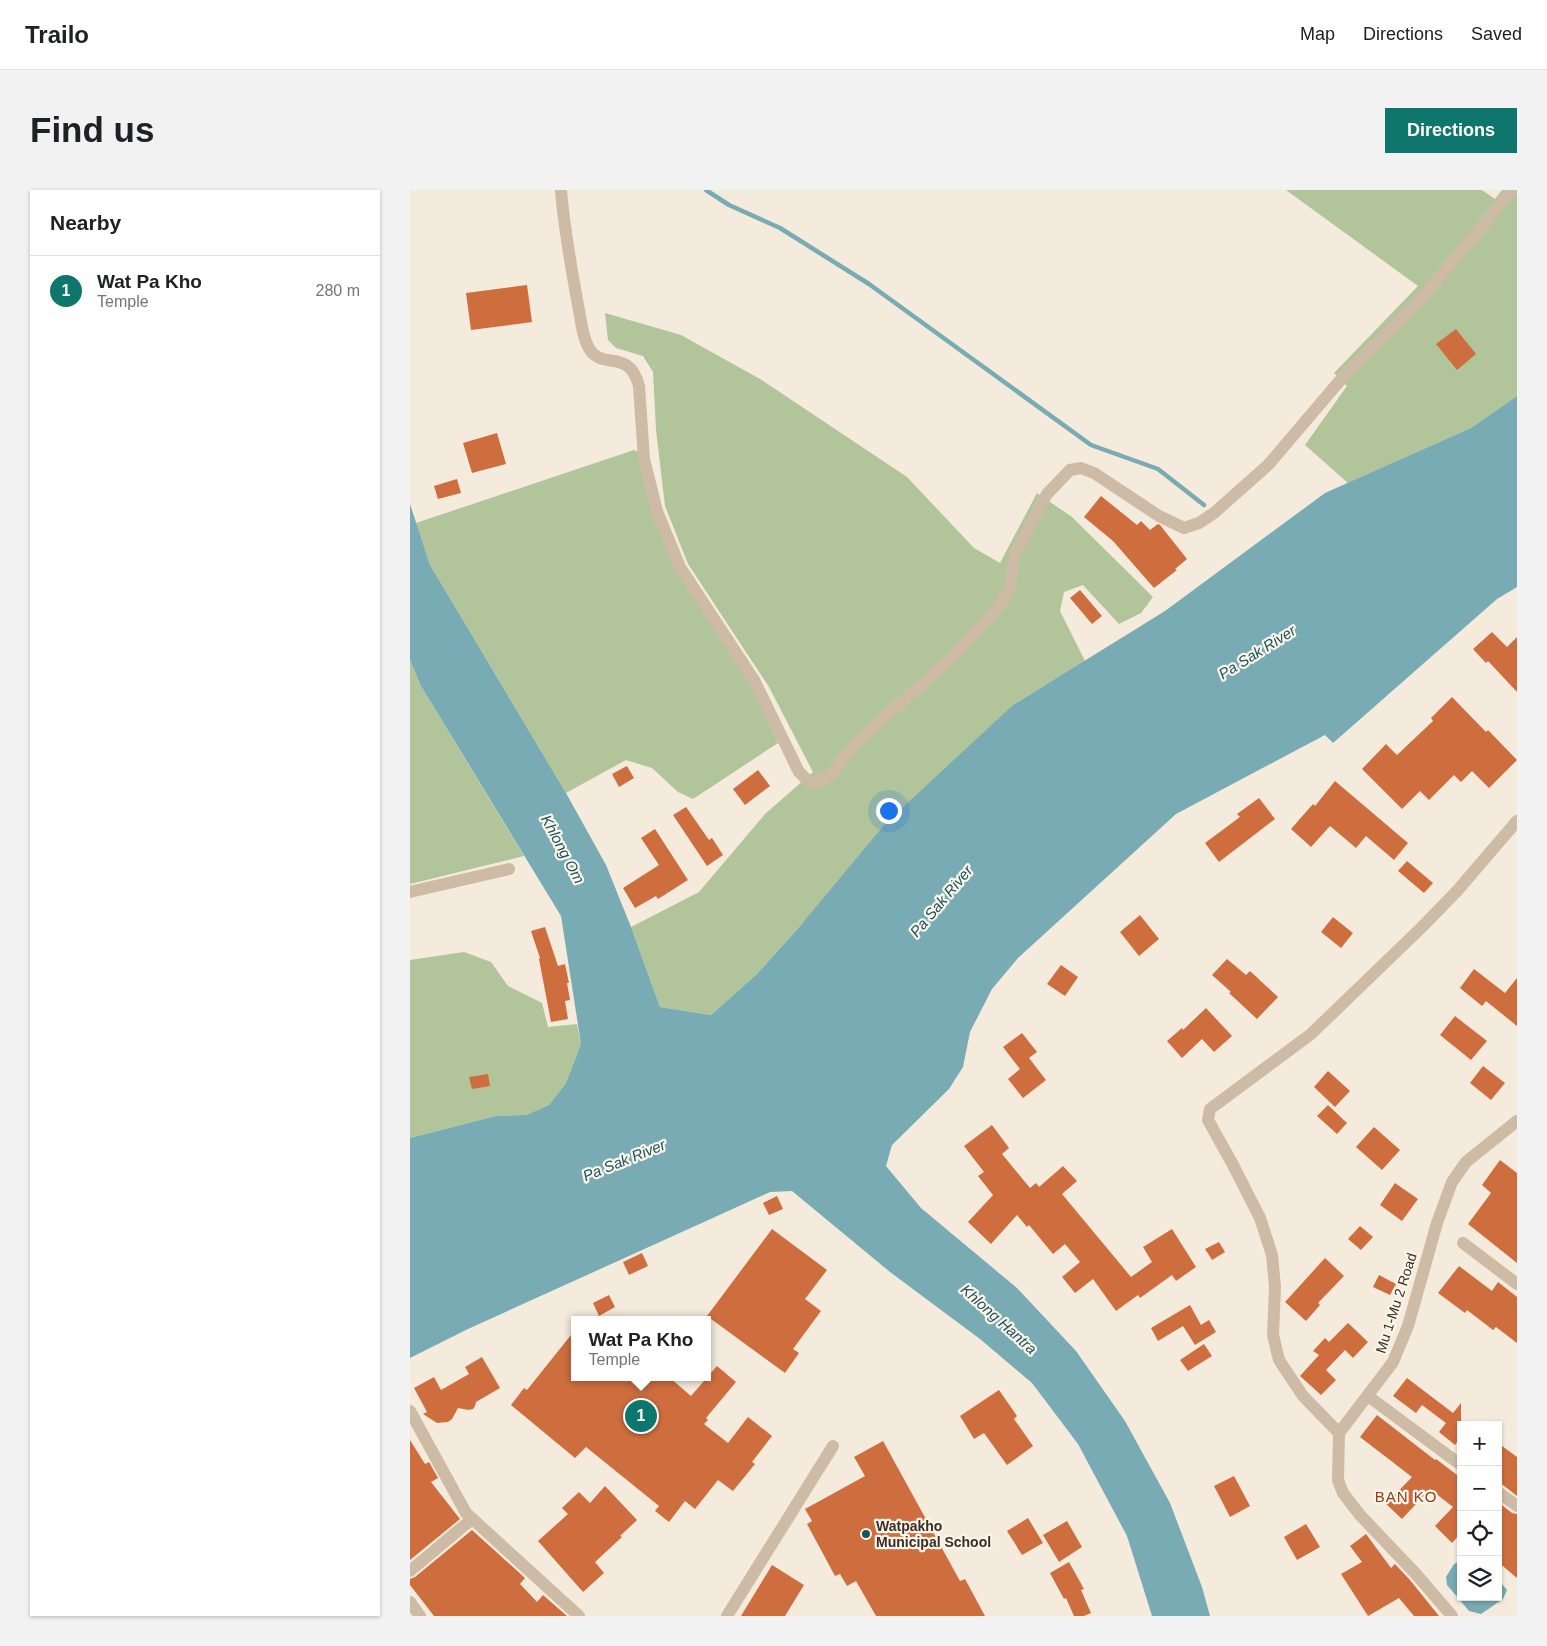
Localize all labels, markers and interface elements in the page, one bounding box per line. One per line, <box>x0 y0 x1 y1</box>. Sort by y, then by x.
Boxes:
text: Trailo <box>25 21 89 48</box>
text: Map <box>1300 24 1335 44</box>
text: Directions <box>1363 24 1443 44</box>
text: Saved <box>1471 24 1522 44</box>
button: Directions <box>1385 108 1517 153</box>
text: Find us <box>30 110 154 149</box>
text: Nearby <box>50 211 121 234</box>
text: Wat Pa Kho <box>97 271 202 292</box>
text: 1 <box>62 282 70 299</box>
text: 280 m <box>316 282 360 299</box>
text: Temple <box>97 293 149 310</box>
water label: Pa Sak River <box>1215 621 1299 682</box>
your location <box>876 798 902 824</box>
water label: Khlong Om <box>538 812 588 886</box>
water label: Pa Sak River <box>906 861 976 940</box>
water label: Pa Sak River <box>580 1135 669 1184</box>
street label: Mu 1-Mu 2 Road <box>1372 1251 1420 1355</box>
water label: Khlong Hantra <box>958 1281 1040 1357</box>
popup <box>571 1316 711 1381</box>
text: Wat Pa Kho <box>589 1329 693 1350</box>
text: Temple <box>589 1351 640 1368</box>
pin: 1 <box>625 1397 657 1435</box>
map controls <box>1457 1421 1502 1601</box>
button: + <box>1457 1421 1502 1466</box>
button: − <box>1457 1466 1502 1511</box>
district label: BAN KO <box>1375 1488 1437 1505</box>
button: locate <box>1457 1511 1502 1556</box>
place label: Watpakho Municipal School <box>876 1518 991 1550</box>
marker: Watpakho Municipal School <box>860 1528 872 1540</box>
button: layers <box>1457 1556 1502 1601</box>

